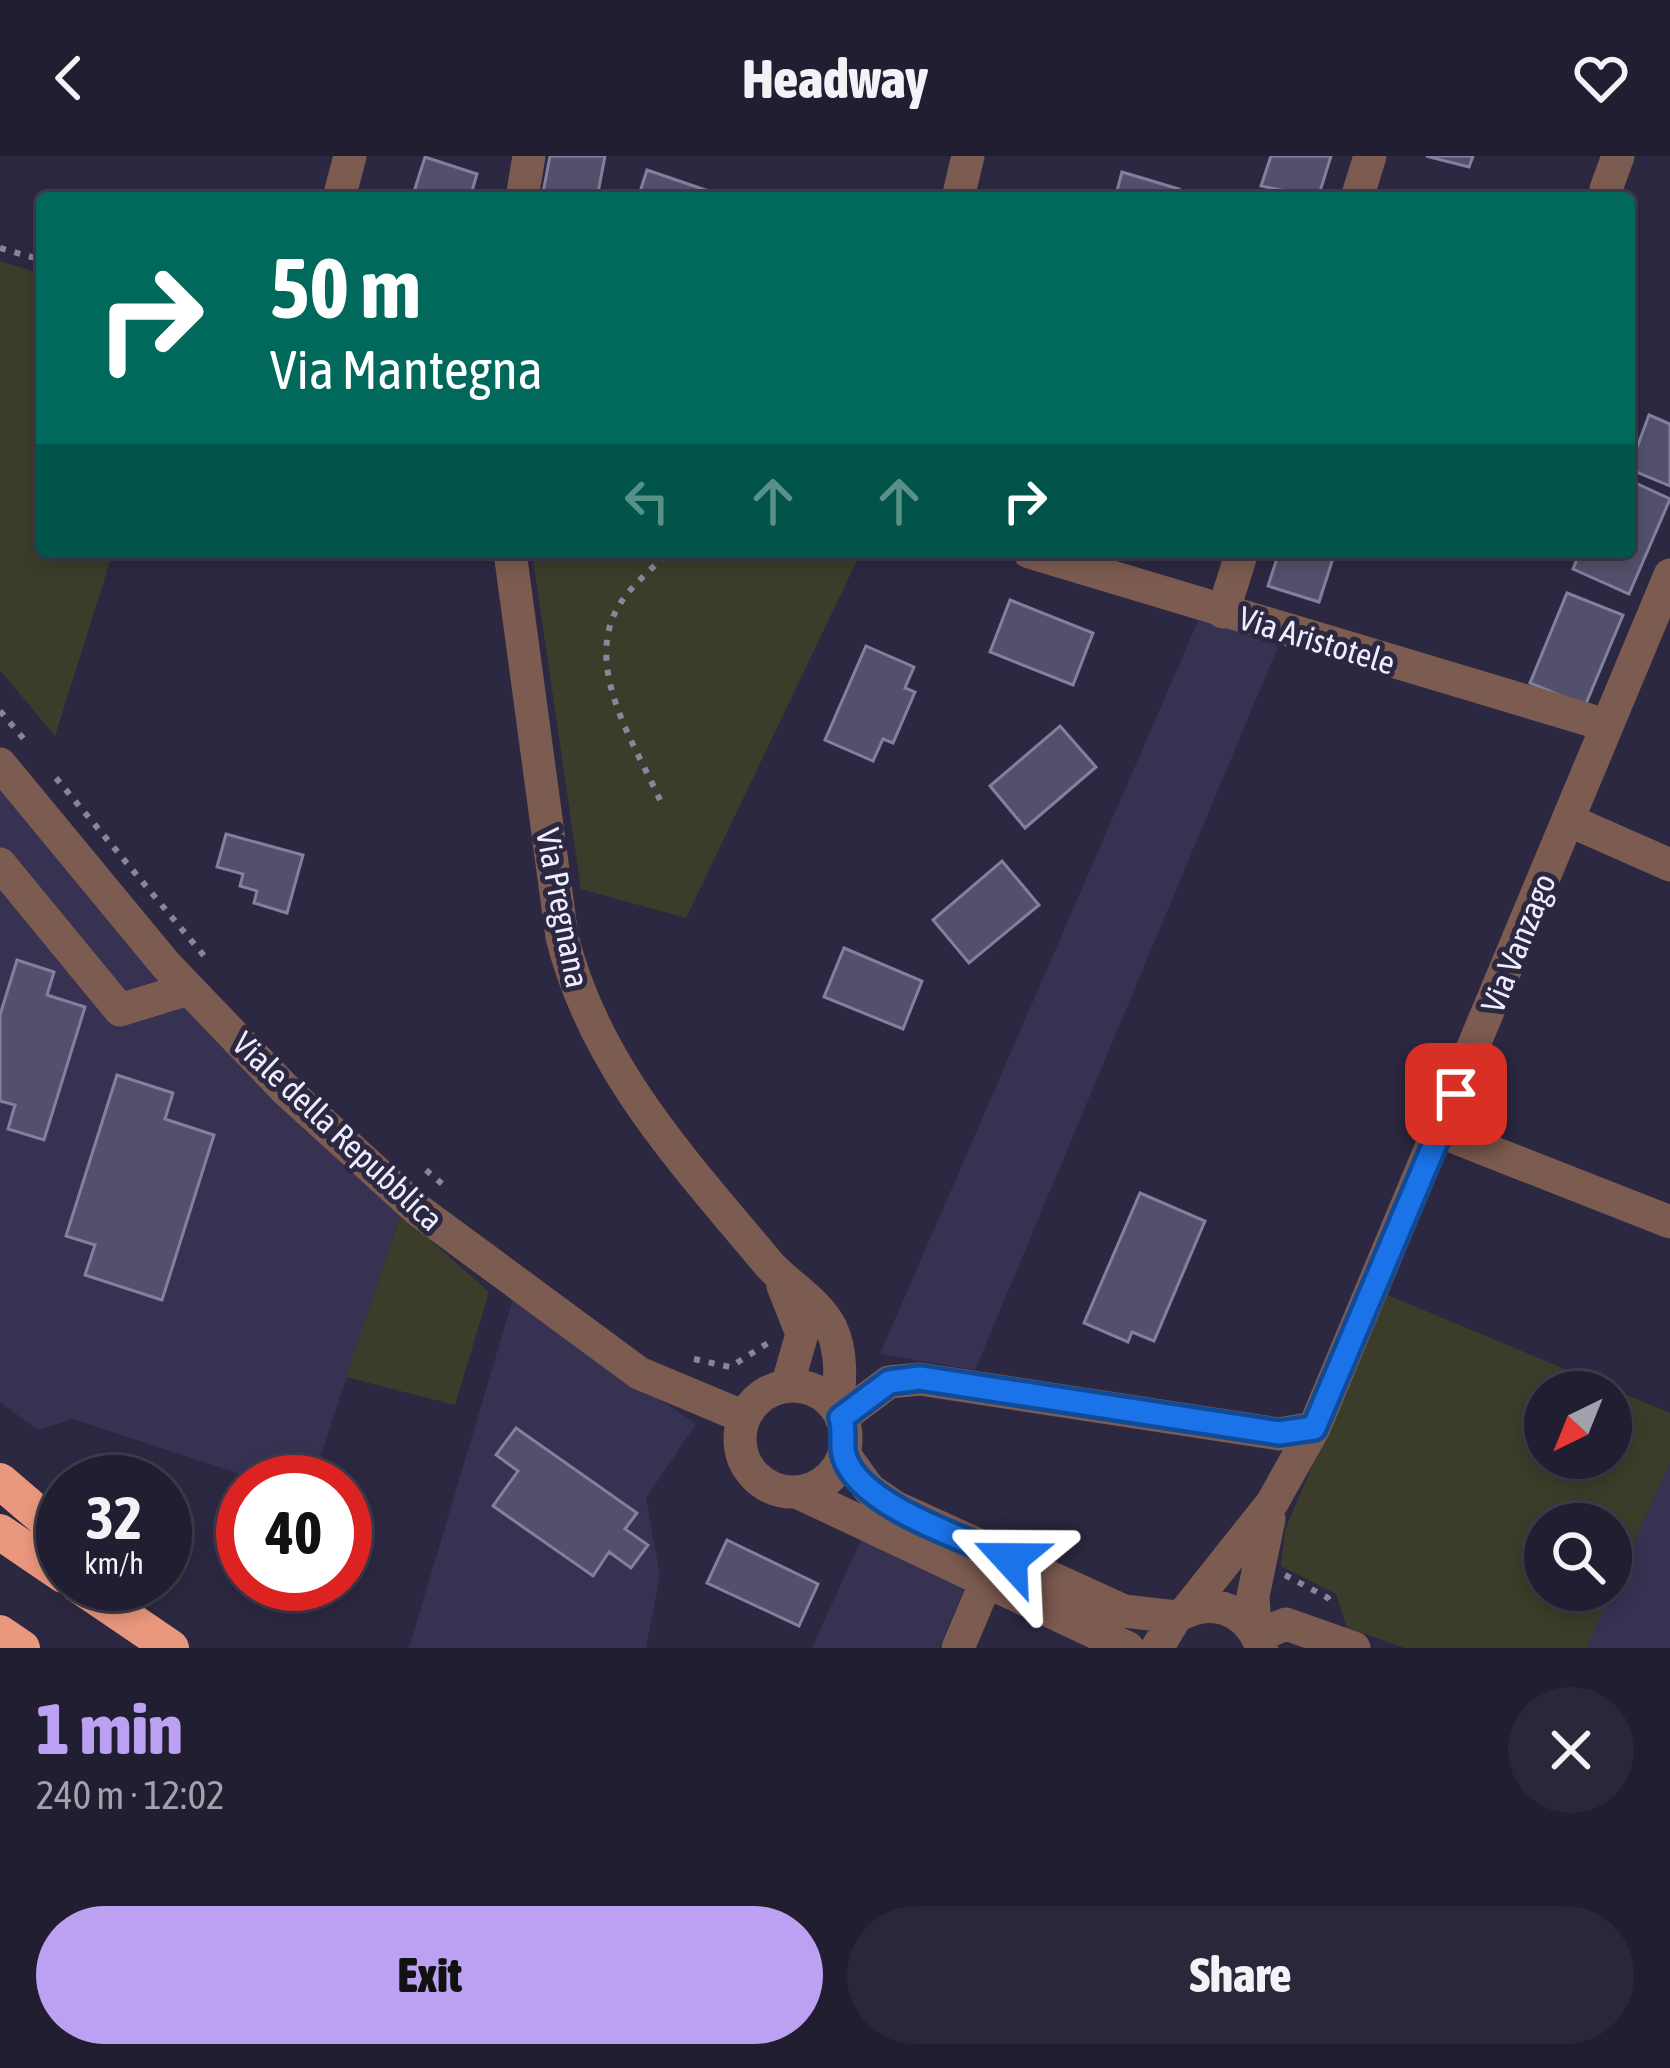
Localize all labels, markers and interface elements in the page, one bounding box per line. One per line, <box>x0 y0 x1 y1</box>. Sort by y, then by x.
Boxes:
icon: back <box>36 45 102 111</box>
icon: heart <box>1568 45 1634 111</box>
text: Headway <box>742 48 928 109</box>
icon: right <box>72 240 228 396</box>
text: 50 m <box>270 240 421 336</box>
text: Via Mantegna <box>270 339 543 400</box>
icon: left <box>614 468 680 534</box>
icon: ahead <box>740 468 806 534</box>
icon: ahead <box>866 468 932 534</box>
icon: right <box>992 468 1058 534</box>
street label: Via Aristotele <box>1234 598 1400 682</box>
street label: Via Pregnana <box>529 825 597 991</box>
street label: Via Vanzago <box>1473 868 1563 1018</box>
street label: Viale della Repubblica <box>225 1024 451 1238</box>
pin <box>1405 1043 1507 1145</box>
icon: arrive <box>1423 1061 1489 1127</box>
north arrow <box>1524 1371 1632 1479</box>
map controls <box>1524 1371 1632 1611</box>
speed limit sign: 40 <box>216 1455 372 1611</box>
text: 32 <box>86 1483 142 1552</box>
position arrow <box>947 1496 1073 1622</box>
button: search <box>1524 1503 1632 1611</box>
text: km/h <box>84 1546 144 1580</box>
text: 1 min <box>36 1687 183 1769</box>
button: close <box>1508 1687 1634 1813</box>
text: 240 m · 12:02 <box>36 1773 225 1817</box>
button: Exit <box>36 1906 823 2044</box>
button: Share <box>847 1906 1634 2044</box>

